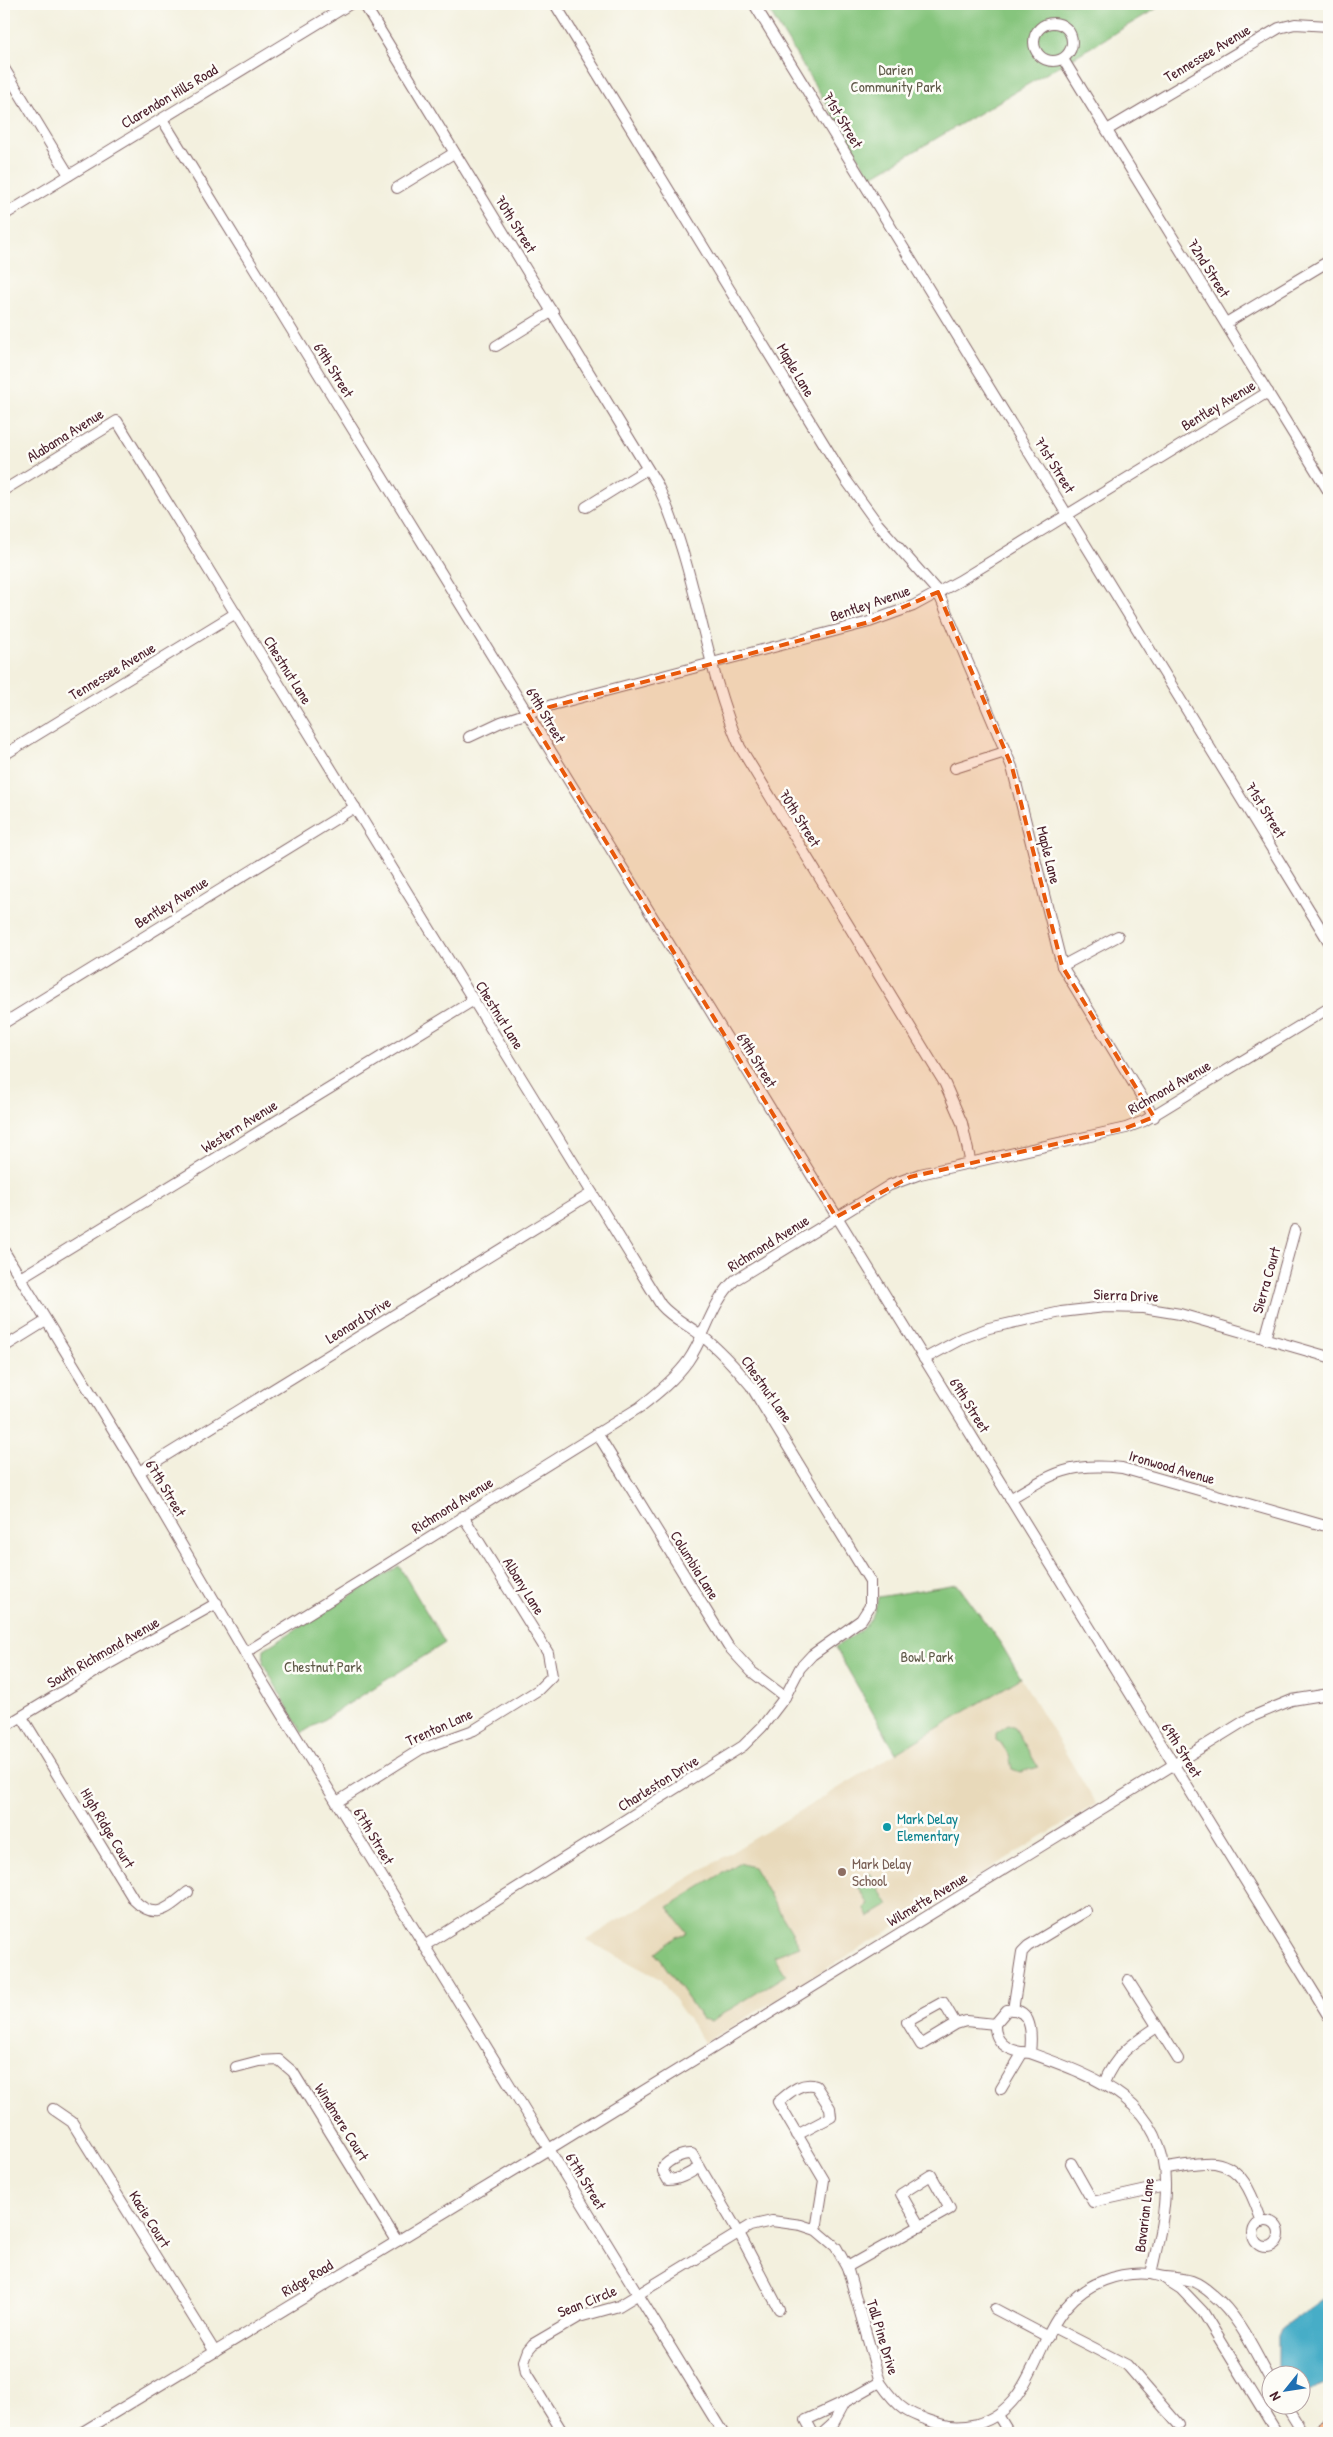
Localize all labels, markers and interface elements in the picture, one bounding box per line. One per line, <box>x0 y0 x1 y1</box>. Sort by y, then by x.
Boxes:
street label: Tennessee Avenue <box>1160 19 1254 87</box>
street label: Clarendon Hills Road <box>117 59 221 133</box>
park label: Darien Community Park <box>851 59 941 97</box>
street label: 71st Street <box>818 88 868 153</box>
street label: 70th Street <box>490 191 542 257</box>
street label: 72nd Street <box>1183 235 1236 302</box>
street label: 69th Street <box>309 338 360 402</box>
street label: Maple Lane <box>772 339 820 401</box>
street label: Bentley Avenue <box>1177 375 1259 435</box>
street label: Alabama Avenue <box>23 403 107 467</box>
street label: 71st Street <box>1030 433 1081 498</box>
street label: Bentley Avenue <box>827 580 913 626</box>
street label: Chestnut Lane <box>259 632 317 708</box>
street label: Tennessee Avenue <box>65 637 159 705</box>
street label: 69th Street <box>521 683 571 747</box>
street label: 71st Street <box>1241 778 1292 843</box>
street label: 70th Street <box>774 785 826 851</box>
street label: Maple Lane <box>1032 824 1066 886</box>
street label: Bentley Avenue <box>130 871 212 933</box>
street label: Chestnut Lane <box>471 977 529 1053</box>
street label: 69th Street <box>732 1028 783 1092</box>
street label: Richmond Avenue <box>1124 1055 1214 1119</box>
street label: Western Avenue <box>197 1094 281 1158</box>
street label: Richmond Avenue <box>723 1210 813 1276</box>
street label: Sierra Court <box>1246 1243 1286 1316</box>
street label: Sierra Drive <box>1093 1283 1159 1307</box>
street label: Leonard Drive <box>321 1292 395 1348</box>
street label: Chestnut Lane <box>736 1351 798 1427</box>
street label: 69th Street <box>945 1373 996 1437</box>
street label: Ironwood Avenue <box>1127 1445 1217 1489</box>
street label: 67th Street <box>141 1455 192 1521</box>
street label: Richmond Avenue <box>407 1472 497 1538</box>
street label: Columbia Lane <box>666 1527 724 1603</box>
street label: Albany Lane <box>498 1553 550 1619</box>
street label: South Richmond Avenue <box>43 1611 163 1693</box>
park label: Bowl Park <box>900 1646 954 1667</box>
park label: Chestnut Park <box>284 1656 362 1677</box>
street label: Trenton Lane <box>402 1703 476 1751</box>
street label: 69th Street <box>1157 1718 1208 1782</box>
street label: Charleston Drive <box>614 1750 702 1816</box>
street label: High Ridge Court <box>76 1784 141 1873</box>
street label: 67th Street <box>349 1803 400 1869</box>
place label: Mark DeLay Elementary <box>897 1808 960 1846</box>
marker: Mark DeLay Elementary <box>881 1821 893 1833</box>
place label: Mark Delay School <box>852 1853 912 1891</box>
marker: Mark Delay School <box>836 1866 848 1878</box>
street label: Wilmette Avenue <box>883 1867 971 1931</box>
street label: Windmere Court <box>310 2079 375 2166</box>
street label: 67th Street <box>561 2148 612 2214</box>
street label: Bavarian Lane <box>1129 2177 1159 2253</box>
street label: Kacie Court <box>124 2186 176 2252</box>
street label: Ridge Road <box>277 2254 337 2302</box>
street label: Sean Circle <box>554 2280 620 2322</box>
street label: Tall Pine Drive <box>862 2297 904 2377</box>
north arrow <box>1260 2364 1310 2414</box>
text: N <box>1264 2388 1284 2405</box>

